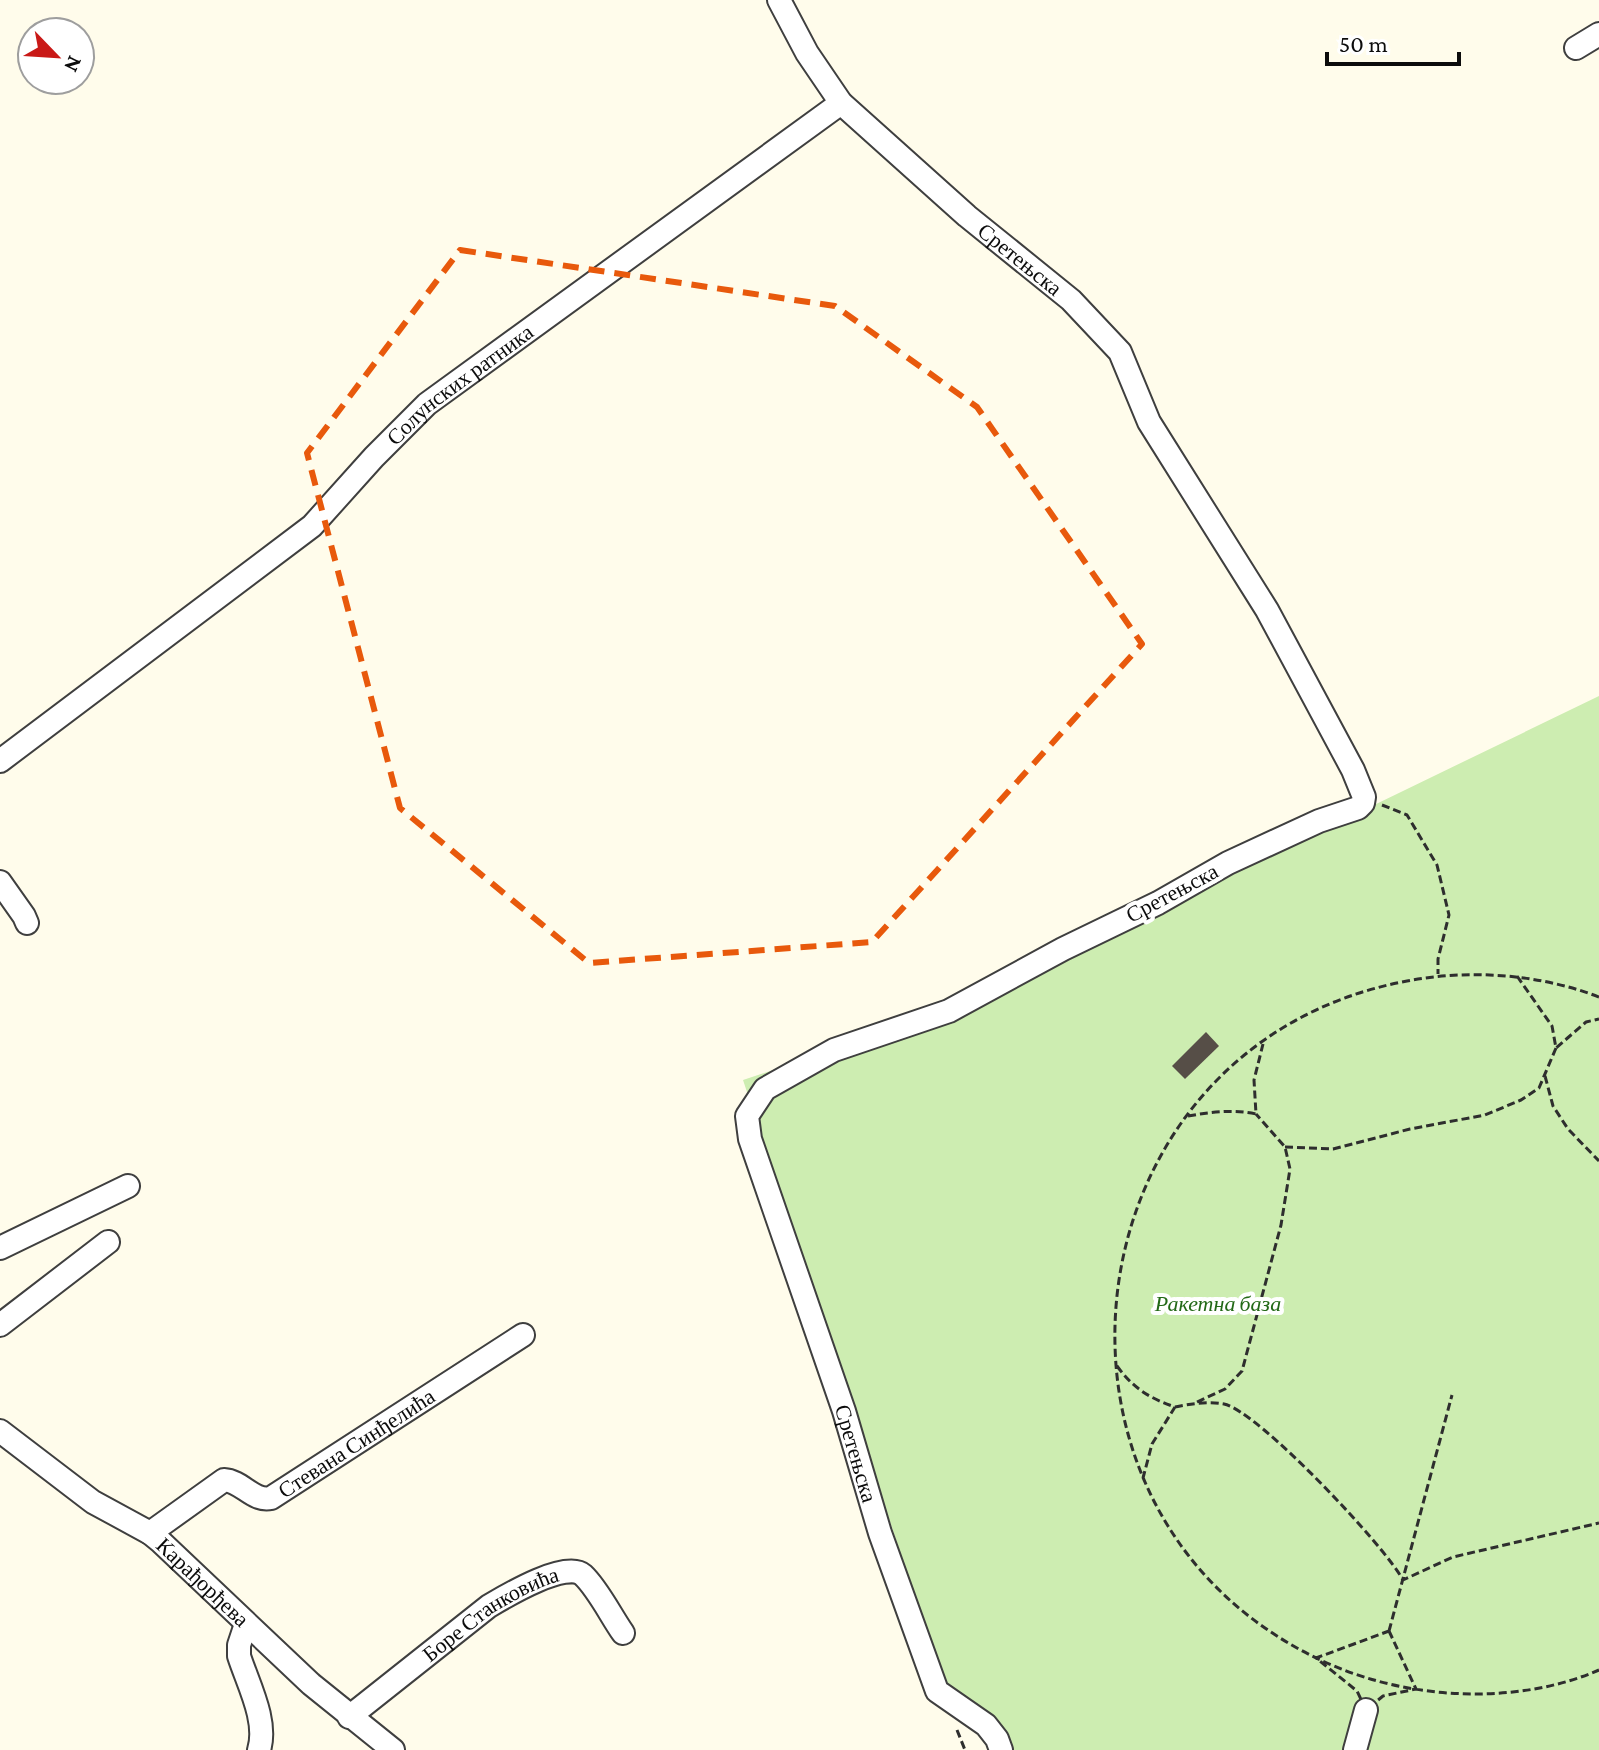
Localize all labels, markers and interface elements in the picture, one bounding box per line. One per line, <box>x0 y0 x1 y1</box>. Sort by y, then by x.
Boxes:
north arrow <box>16 16 96 96</box>
scale bar <box>1327 16 1459 66</box>
text: 50 m <box>1339 30 1388 57</box>
text: N <box>59 52 88 76</box>
street label: Сретењска <box>973 218 1067 300</box>
street label: Солунских ратника <box>381 319 538 450</box>
street label: Сретењска <box>1122 858 1222 928</box>
park label: Ракетна база <box>1154 1291 1281 1316</box>
street label: Стевана Синђелића <box>273 1383 439 1503</box>
street label: Сретењска <box>830 1402 883 1505</box>
street label: Карађорђева <box>152 1532 255 1632</box>
street label: Боре Станковића <box>417 1561 562 1666</box>

